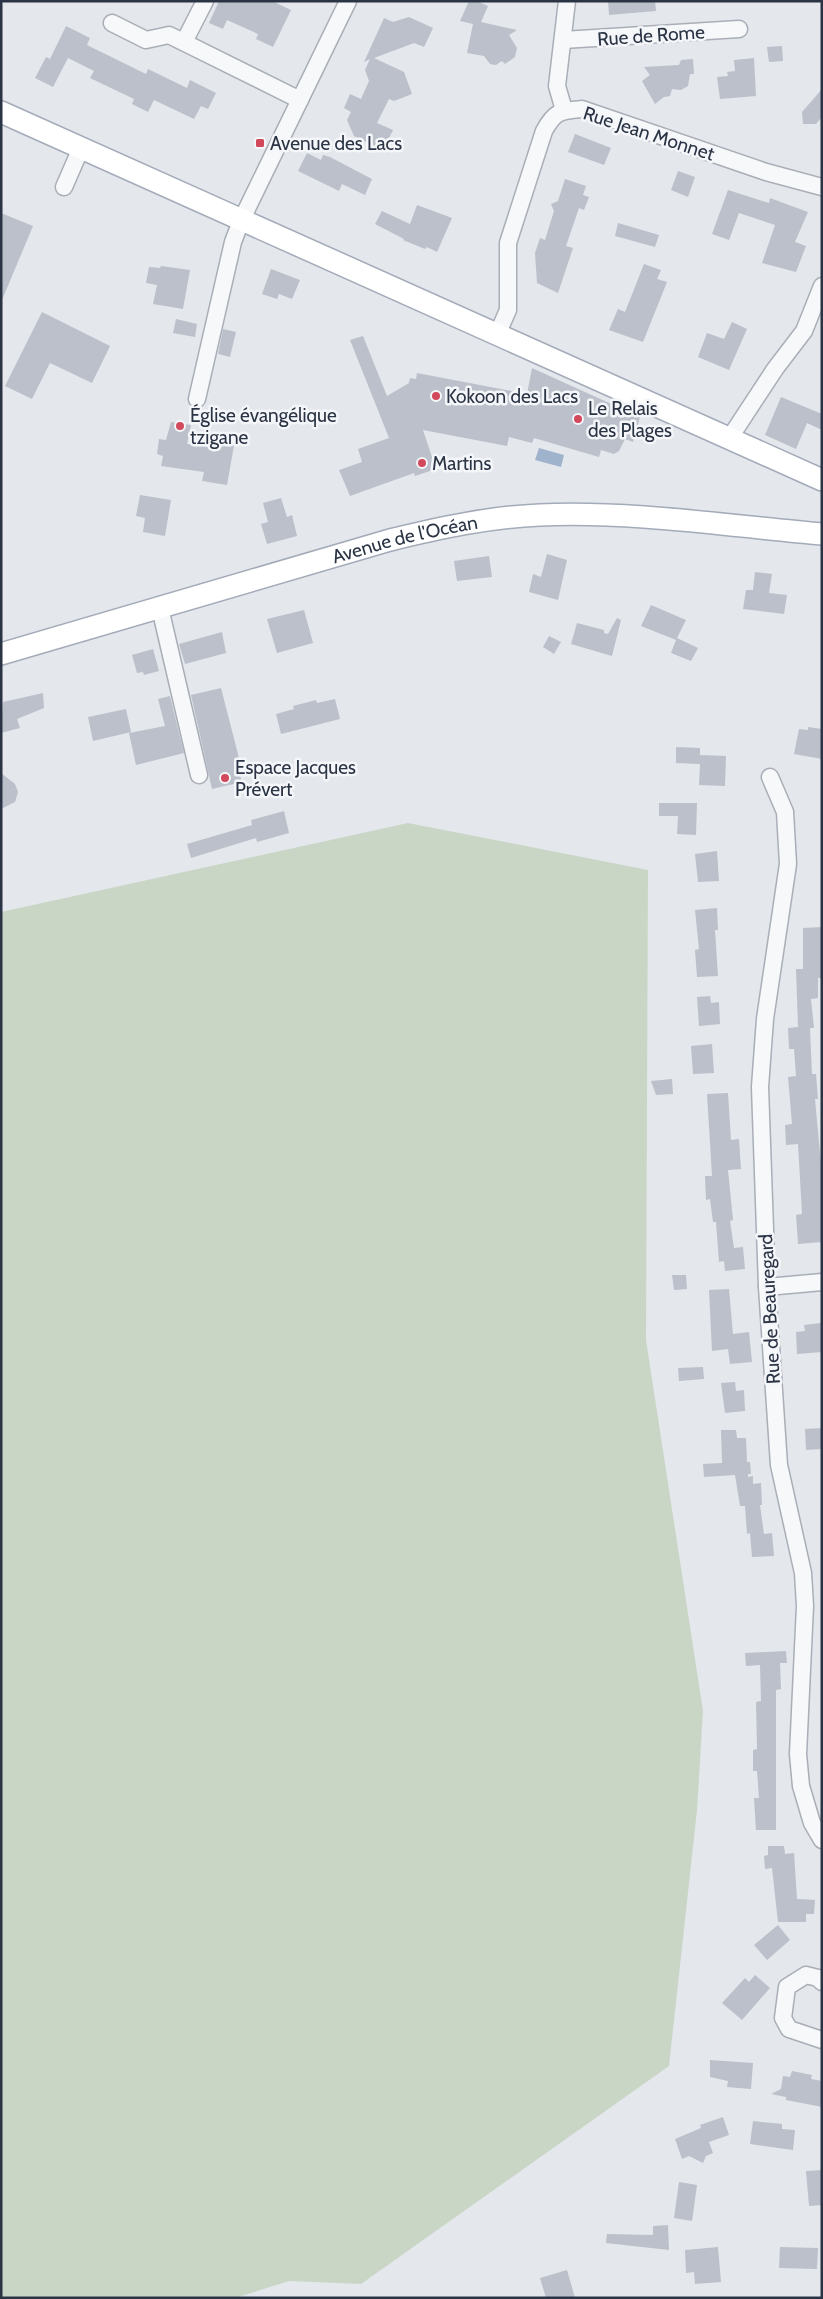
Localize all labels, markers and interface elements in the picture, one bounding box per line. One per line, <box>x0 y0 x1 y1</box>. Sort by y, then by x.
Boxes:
street label: Rue de Rome <box>597 20 706 51</box>
street label: Rue Jean Monnet <box>580 101 718 166</box>
place label: Avenue des Lacs <box>270 132 402 155</box>
marker: Avenue des Lacs <box>254 137 266 149</box>
place label: Kokoon des Lacs <box>446 385 578 408</box>
marker: Kokoon des Lacs <box>430 390 442 402</box>
place label: Le Relais des Plages <box>588 397 672 442</box>
place label: Église évangélique tzigane <box>190 403 337 449</box>
marker: Le Relais des Plages <box>572 413 584 425</box>
marker: Église évangélique tzigane <box>174 420 186 432</box>
place label: Martins <box>432 452 491 475</box>
marker: Martins <box>416 457 428 469</box>
street label: Avenue de l'Océan <box>329 511 479 568</box>
place label: Espace Jacques Prévert <box>235 756 356 801</box>
marker: Espace Jacques Prévert <box>219 772 231 784</box>
street label: Rue de Beauregard <box>754 1233 785 1385</box>

